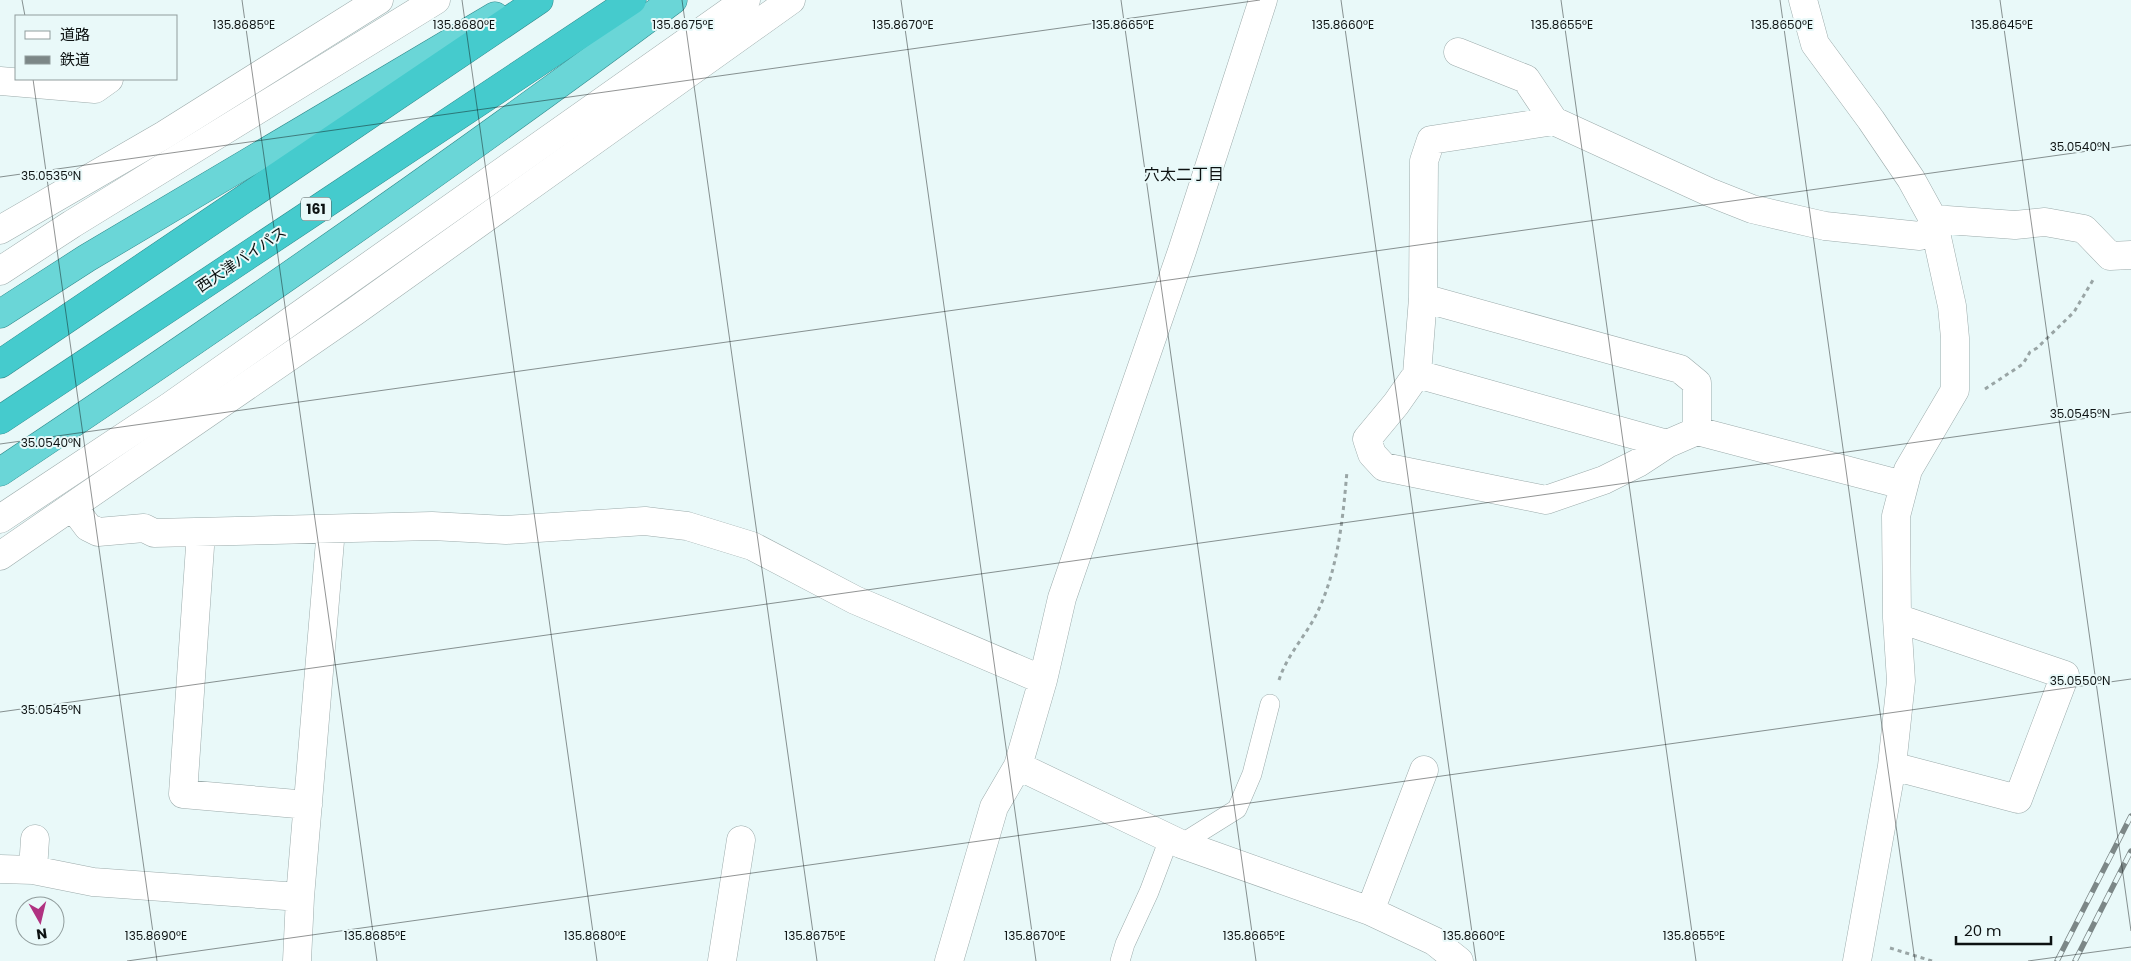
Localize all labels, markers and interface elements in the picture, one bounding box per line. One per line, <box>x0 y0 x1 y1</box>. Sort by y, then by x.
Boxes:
legend <box>15 15 178 80</box>
text: 135.8685°E <box>213 16 275 33</box>
text: 135.8680°E <box>433 16 495 33</box>
text: 135.8675°E <box>652 16 714 33</box>
text: 135.8670°E <box>872 16 934 33</box>
text: 135.8665°E <box>1092 16 1154 33</box>
text: 135.8660°E <box>1312 16 1374 33</box>
text: 135.8655°E <box>1531 16 1593 33</box>
text: 135.8650°E <box>1751 16 1813 33</box>
text: 135.8645°E <box>1971 16 2033 33</box>
text: 道路 <box>60 24 90 45</box>
text: 鉄道 <box>60 49 90 70</box>
text: 35.0540°N <box>2050 138 2110 155</box>
district label: 穴太二丁目 <box>1144 163 1224 186</box>
text: 35.0535°N <box>21 167 81 184</box>
road number: 161 <box>301 198 331 220</box>
street label: 西大津バイパス <box>192 221 290 297</box>
text: 35.0545°N <box>2050 405 2110 422</box>
text: 35.0540°N <box>21 434 81 451</box>
text: 35.0550°N <box>2050 672 2110 689</box>
text: 35.0545°N <box>21 701 81 718</box>
north arrow <box>15 896 65 946</box>
scale bar <box>1956 914 2051 946</box>
text: 20 m <box>1964 920 2002 941</box>
text: N <box>35 923 48 945</box>
text: 135.8690°E <box>125 927 187 944</box>
text: 135.8685°E <box>344 927 406 944</box>
text: 135.8680°E <box>564 927 626 944</box>
text: 135.8675°E <box>784 927 846 944</box>
text: 135.8670°E <box>1004 927 1066 944</box>
text: 135.8665°E <box>1223 927 1285 944</box>
text: 135.8660°E <box>1443 927 1505 944</box>
text: 135.8655°E <box>1663 927 1725 944</box>

